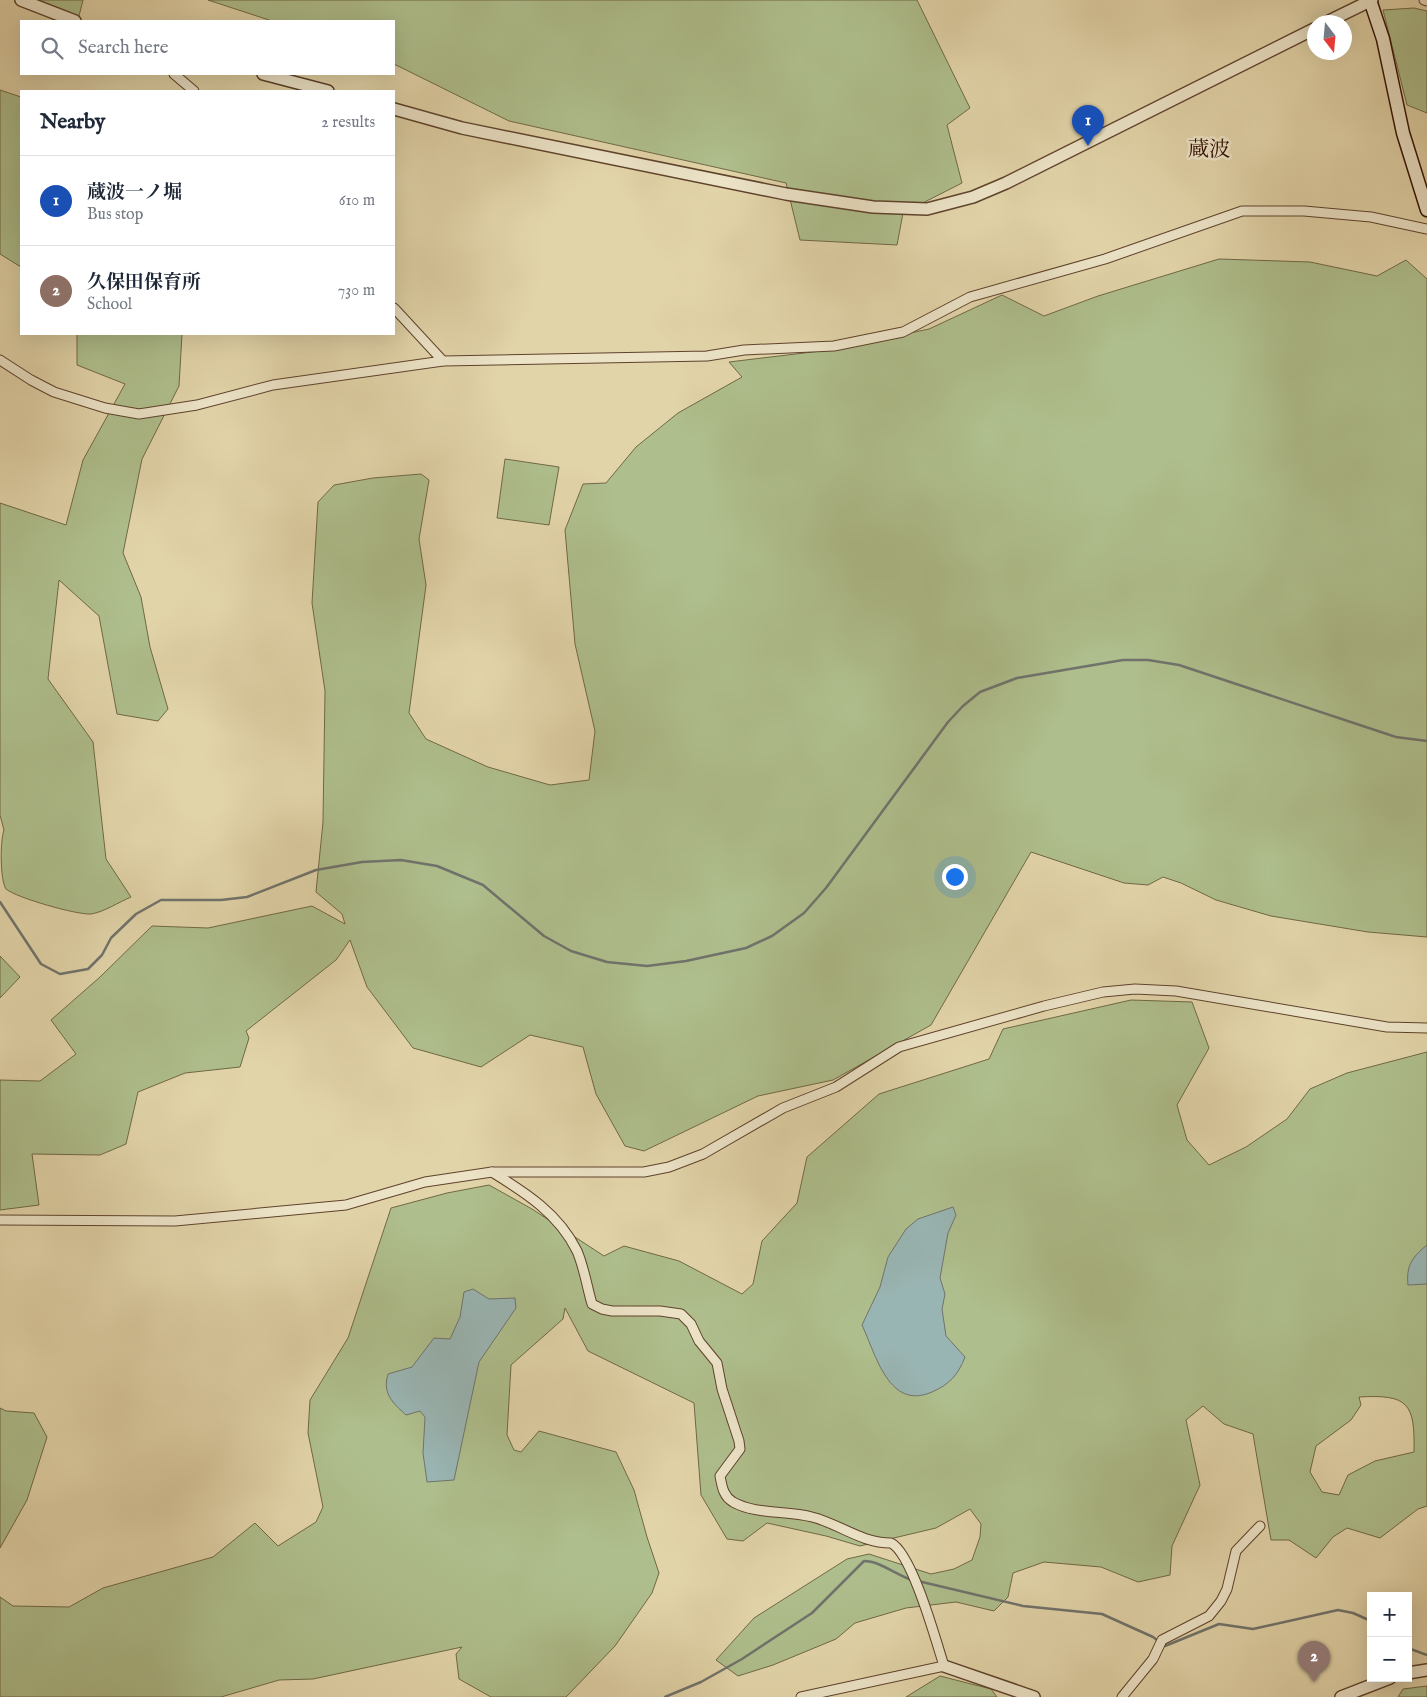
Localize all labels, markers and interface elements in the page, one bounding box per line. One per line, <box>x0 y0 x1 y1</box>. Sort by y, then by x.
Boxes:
north arrow <box>1307 15 1352 60</box>
search box <box>20 20 395 75</box>
icon: search <box>38 34 66 62</box>
text: Search here <box>78 36 169 60</box>
pin: 1 <box>1072 105 1104 146</box>
text: Nearby <box>40 109 105 136</box>
text: 2 results <box>321 113 375 133</box>
district label: 蔵波 <box>1188 137 1230 164</box>
text: 蔵波一ノ堀 <box>87 181 182 205</box>
text: 1 <box>53 191 59 211</box>
text: 610 m <box>339 191 375 211</box>
text: Bus stop <box>87 205 143 225</box>
text: 久保田保育所 <box>87 271 201 295</box>
text: 2 <box>52 281 60 301</box>
text: 730 m <box>338 281 375 301</box>
text: School <box>87 295 132 315</box>
your location <box>942 864 968 890</box>
map controls <box>1367 1592 1412 1682</box>
button: + <box>1367 1592 1412 1637</box>
button: − <box>1367 1637 1412 1682</box>
pin: 2 <box>1298 1641 1330 1682</box>

